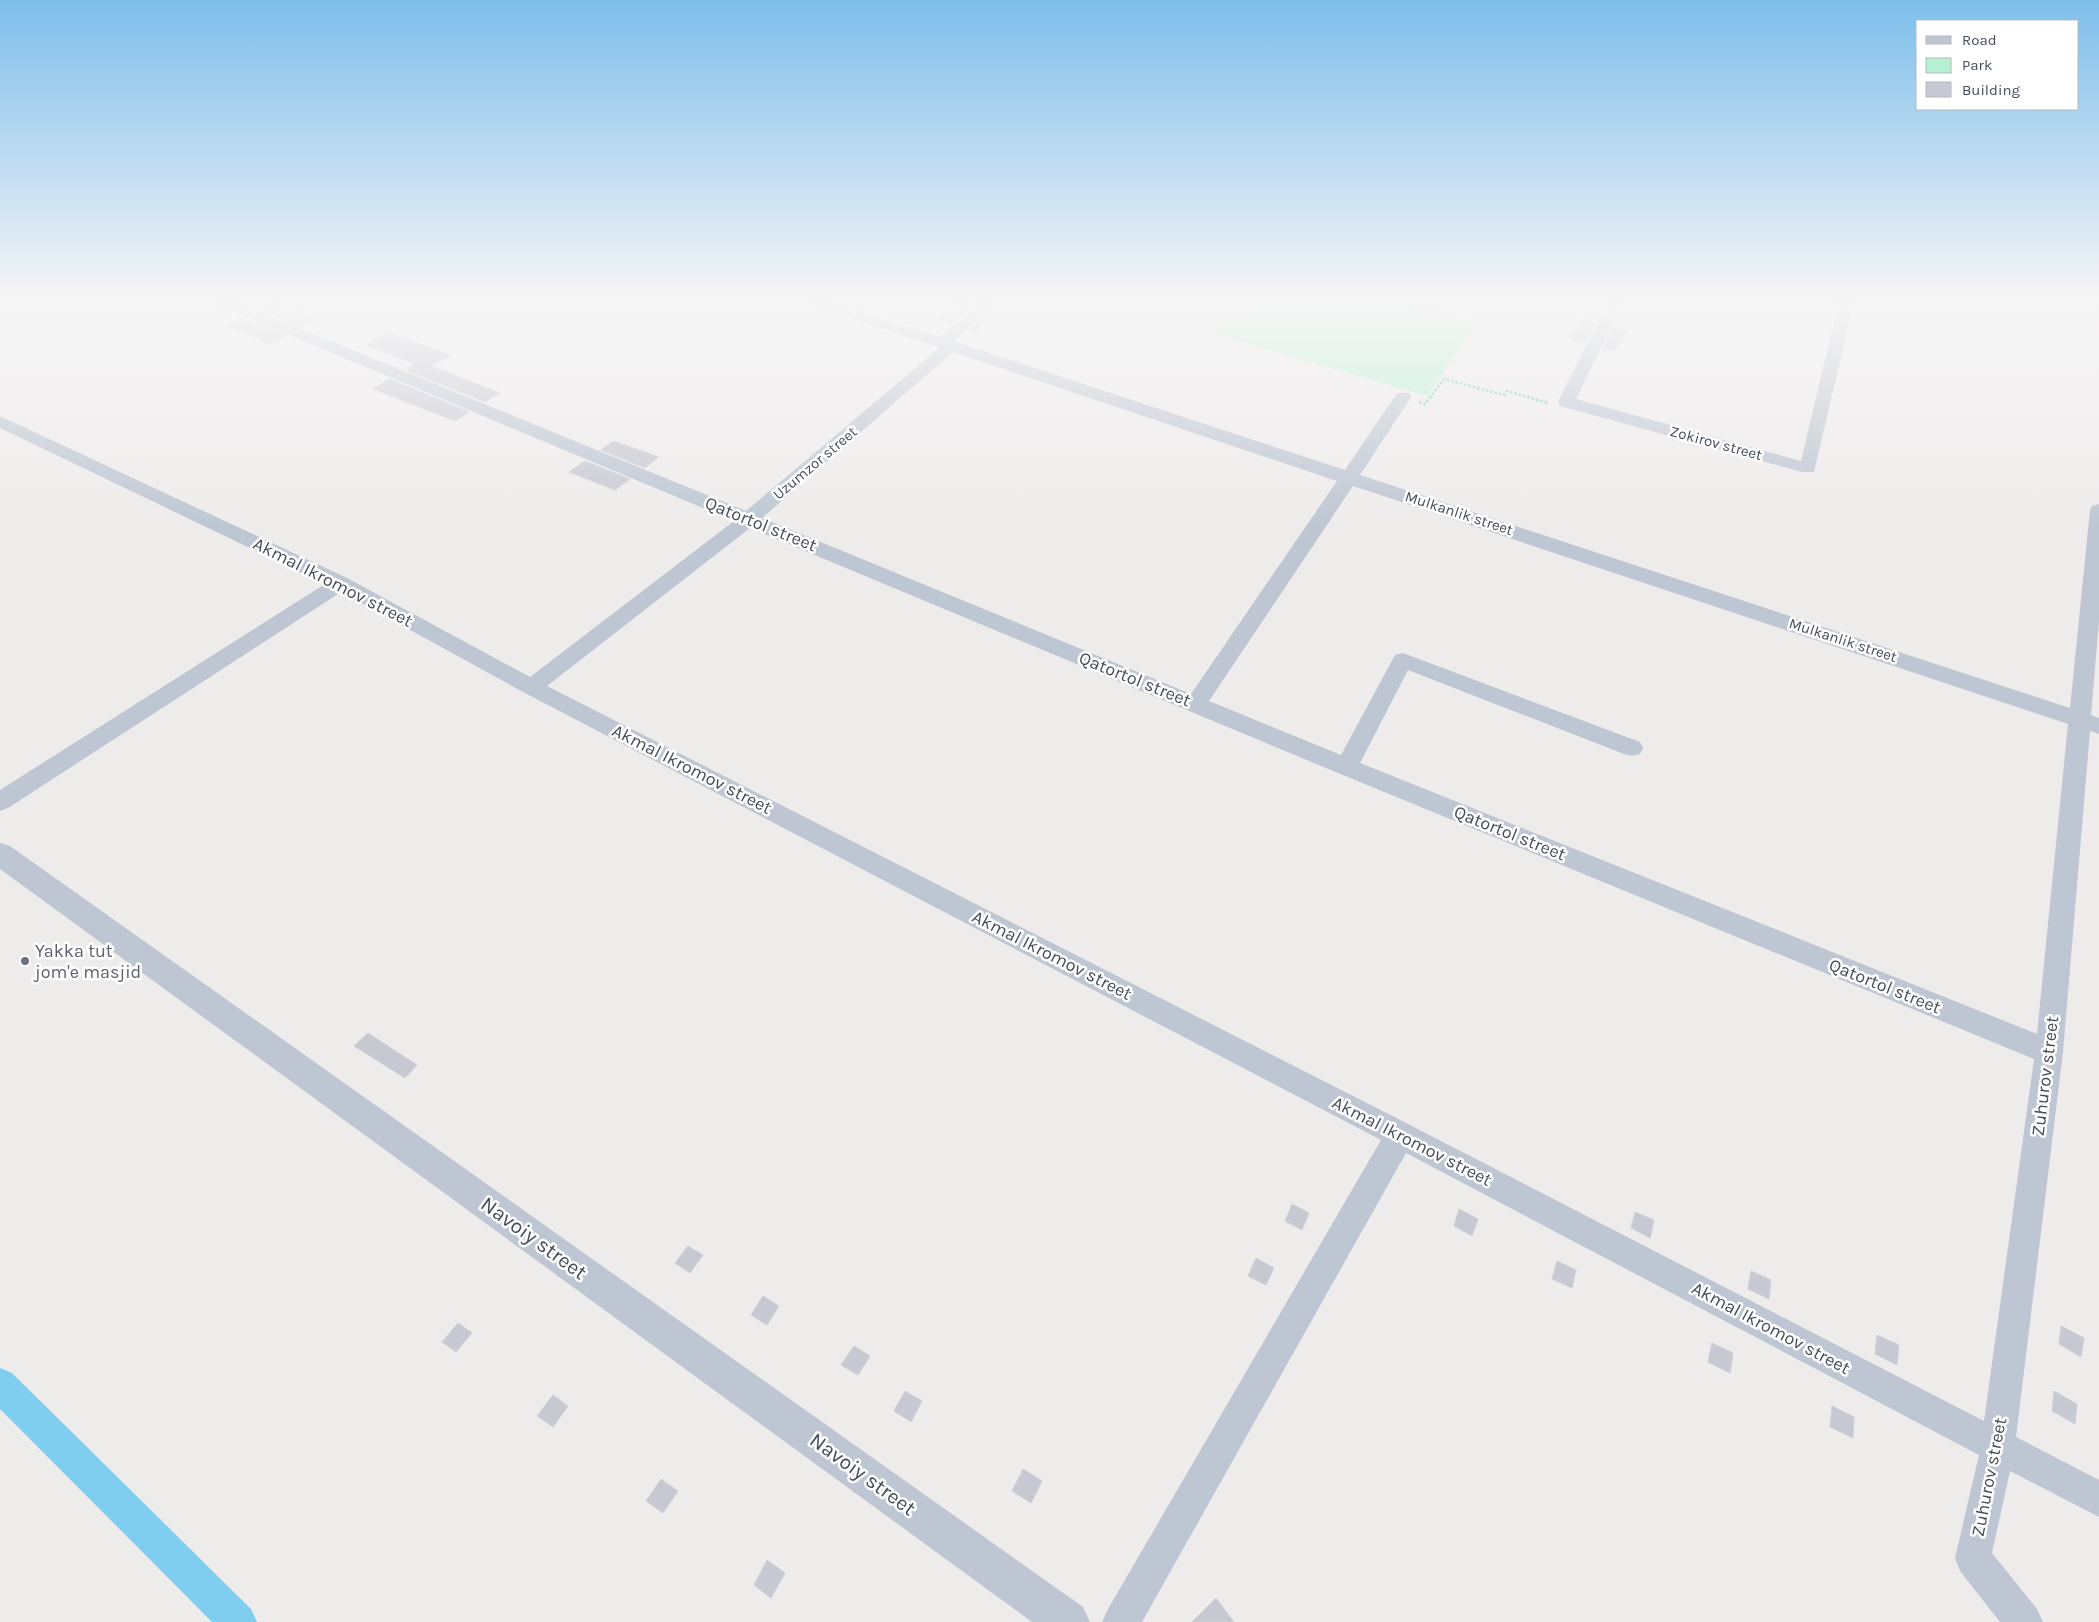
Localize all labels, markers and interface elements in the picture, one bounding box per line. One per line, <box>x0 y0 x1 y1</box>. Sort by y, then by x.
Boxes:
legend <box>1916 20 2079 110</box>
text: Road <box>1962 31 1997 49</box>
text: Park <box>1962 56 1992 74</box>
text: Building <box>1962 81 2020 99</box>
street label: Uzumzor street <box>769 422 861 503</box>
street label: Zokirov street <box>1668 422 1764 464</box>
street label: Mulkanlik street <box>1403 487 1516 539</box>
street label: Qatortol street <box>702 492 820 557</box>
street label: Akmal Ikromov street <box>250 532 417 632</box>
street label: Mulkanlik street <box>1787 614 1900 666</box>
street label: Qatortol street <box>1076 647 1194 712</box>
street label: Akmal Ikromov street <box>609 719 776 819</box>
street label: Qatortol street <box>1451 801 1569 866</box>
street label: Akmal Ikromov street <box>969 905 1136 1005</box>
place label: Yakka tut jom'e masjid <box>33 940 141 983</box>
street label: Qatortol street <box>1826 954 1944 1019</box>
marker: Yakka tut jom'e masjid <box>19 955 31 967</box>
street label: Zuhurov street <box>2027 1014 2063 1137</box>
street label: Akmal Ikromov street <box>1329 1091 1496 1191</box>
street label: Navoiy street <box>476 1192 592 1284</box>
street label: Akmal Ikromov street <box>1688 1277 1854 1379</box>
street label: Zuhurov street <box>1967 1415 2011 1538</box>
street label: Navoiy street <box>805 1428 921 1520</box>

